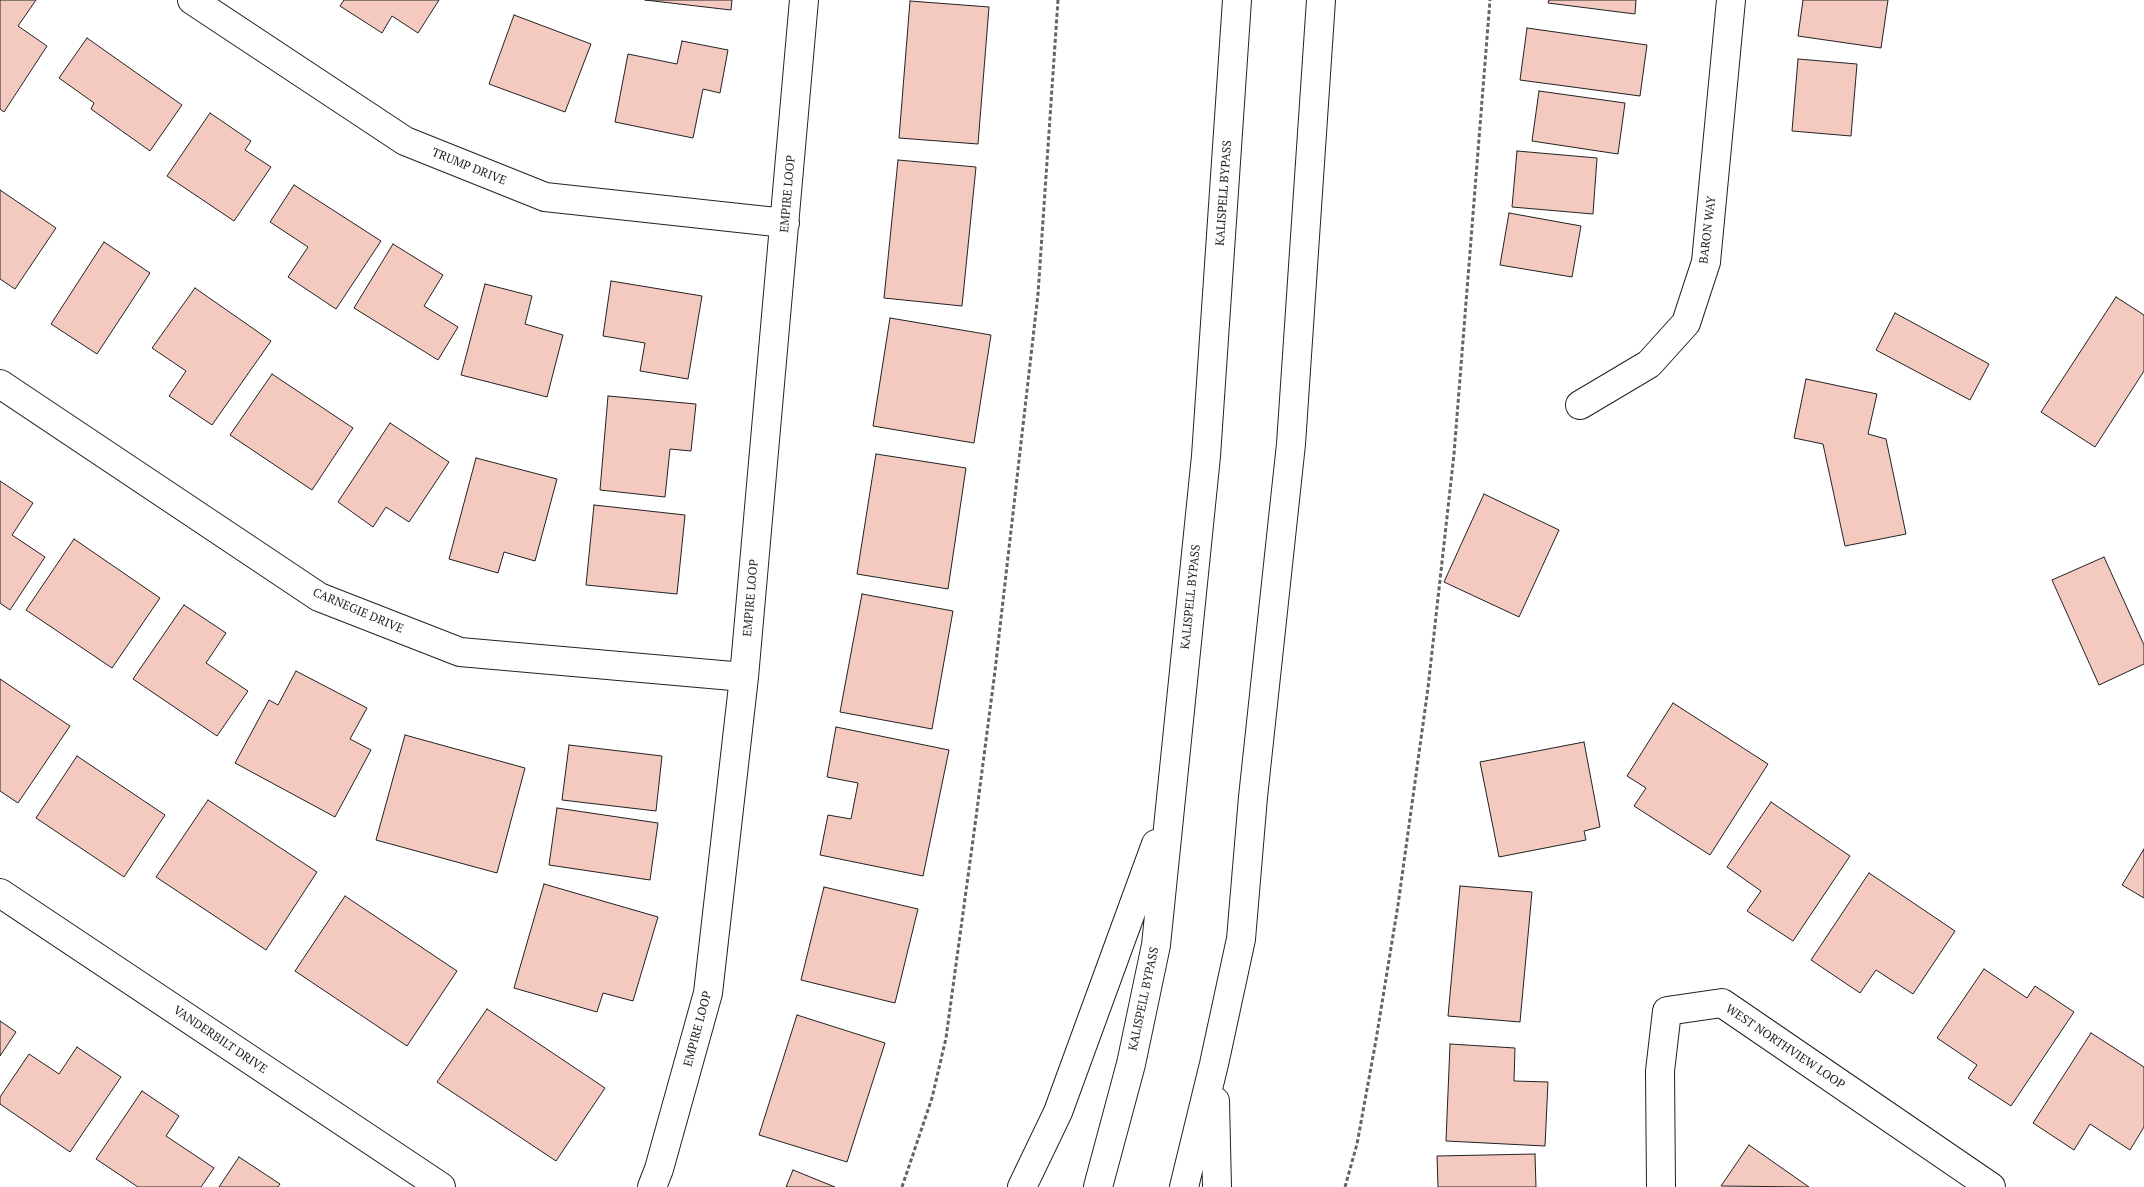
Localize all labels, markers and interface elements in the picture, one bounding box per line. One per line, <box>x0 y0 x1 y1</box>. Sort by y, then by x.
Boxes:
street label: KALISPELL BYPASS <box>1213 140 1235 246</box>
street label: TRUMP DRIVE <box>430 145 508 189</box>
street label: EMPIRE LOOP <box>777 155 799 233</box>
street label: BARON WAY <box>1697 195 1719 265</box>
street label: KALISPELL BYPASS <box>1178 544 1204 650</box>
street label: EMPIRE LOOP <box>740 559 762 637</box>
street label: CARNEGIE DRIVE <box>311 585 405 637</box>
street label: KALISPELL BYPASS <box>1126 946 1162 1052</box>
street label: EMPIRE LOOP <box>681 990 715 1068</box>
street label: WEST NORTHVIEW LOOP <box>1723 1002 1847 1092</box>
street label: VANDERBILT DRIVE <box>170 1003 270 1077</box>

